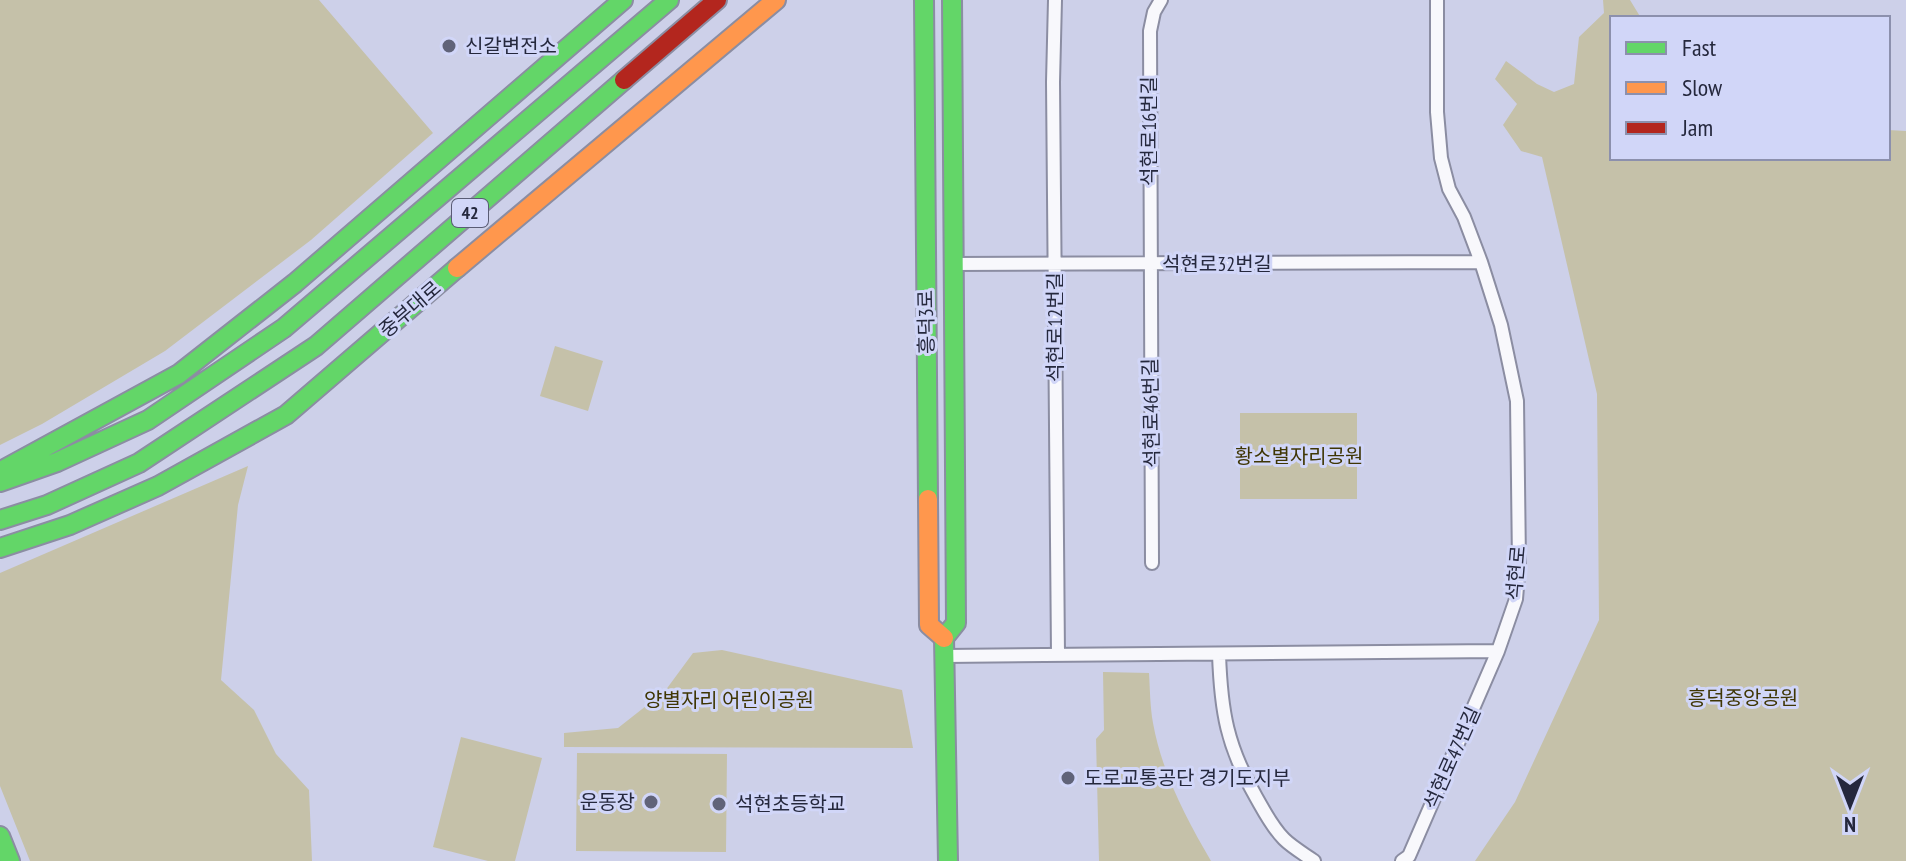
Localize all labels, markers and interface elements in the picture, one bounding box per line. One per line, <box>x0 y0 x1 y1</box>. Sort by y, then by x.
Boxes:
legend <box>1610 16 1890 160</box>
text: Fast <box>1682 32 1717 63</box>
place label: 신갈변전소 <box>465 33 557 59</box>
marker: 신갈변전소 <box>440 37 458 55</box>
text: Slow <box>1682 72 1723 103</box>
street label: 석현로16번길 <box>1136 76 1162 186</box>
text: Jam <box>1681 112 1713 143</box>
road number: 42 <box>452 199 488 227</box>
street label: 석현로32번길 <box>1162 251 1272 277</box>
street label: 석현로12번길 <box>1042 272 1068 382</box>
street label: 중부대로 <box>374 275 446 343</box>
street label: 흥덕3로 <box>912 290 940 354</box>
street label: 석현로46번길 <box>1137 358 1165 468</box>
park label: 황소별자리공원 <box>1235 443 1363 469</box>
street label: 석현로 <box>1501 544 1531 602</box>
park label: 흥덕중앙공원 <box>1688 685 1798 711</box>
park label: 양별자리 어린이공원 <box>644 687 814 713</box>
street label: 석현로47번길 <box>1418 702 1486 814</box>
place label: 도로교통공단 경기도지부 <box>1084 765 1291 791</box>
north arrow <box>1810 765 1890 845</box>
marker: 도로교통공단 경기도지부 <box>1059 769 1077 787</box>
place label: 운동장 <box>580 789 635 815</box>
place label: 석현초등학교 <box>735 791 845 817</box>
marker: 운동장 <box>642 793 660 811</box>
marker: 석현초등학교 <box>710 795 728 813</box>
text: N <box>1844 811 1856 839</box>

